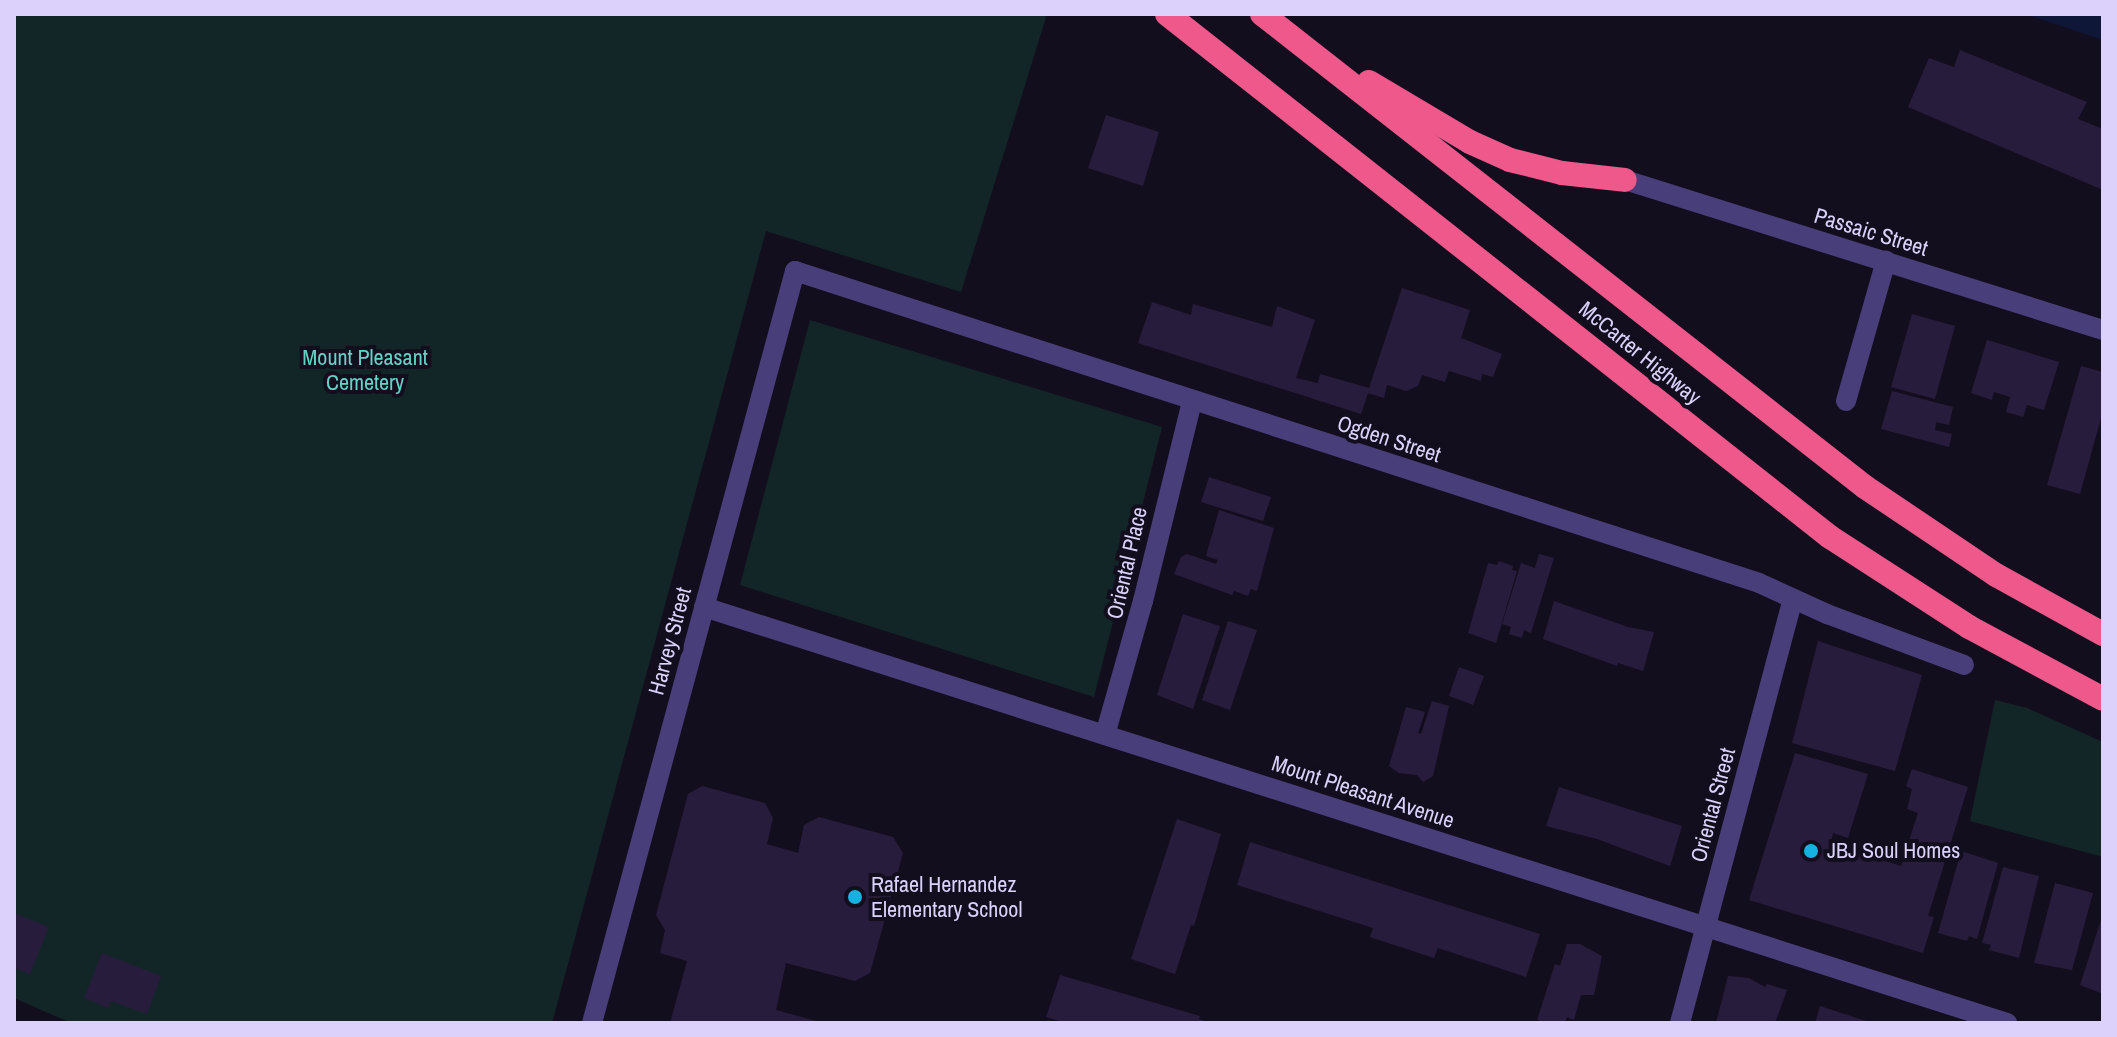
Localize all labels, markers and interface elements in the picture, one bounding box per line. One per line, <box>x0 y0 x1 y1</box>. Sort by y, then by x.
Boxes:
street label: Passaic Street <box>1811 202 1931 262</box>
street label: McCarter Highway <box>1574 296 1706 410</box>
park label: Mount Pleasant Cemetery <box>302 344 428 396</box>
street label: Ogden Street <box>1334 410 1444 468</box>
street label: Oriental Place <box>1101 504 1153 622</box>
street label: Harvey Street <box>643 584 697 698</box>
street label: Oriental Street <box>1685 745 1741 865</box>
street label: Mount Pleasant Avenue <box>1268 750 1458 834</box>
place label: JBJ Soul Homes <box>1827 838 1960 864</box>
marker: JBJ Soul Homes <box>1802 842 1820 860</box>
place label: Rafael Hernandez Elementary School <box>871 871 1022 922</box>
marker: Rafael Hernandez Elementary School <box>846 888 864 906</box>

